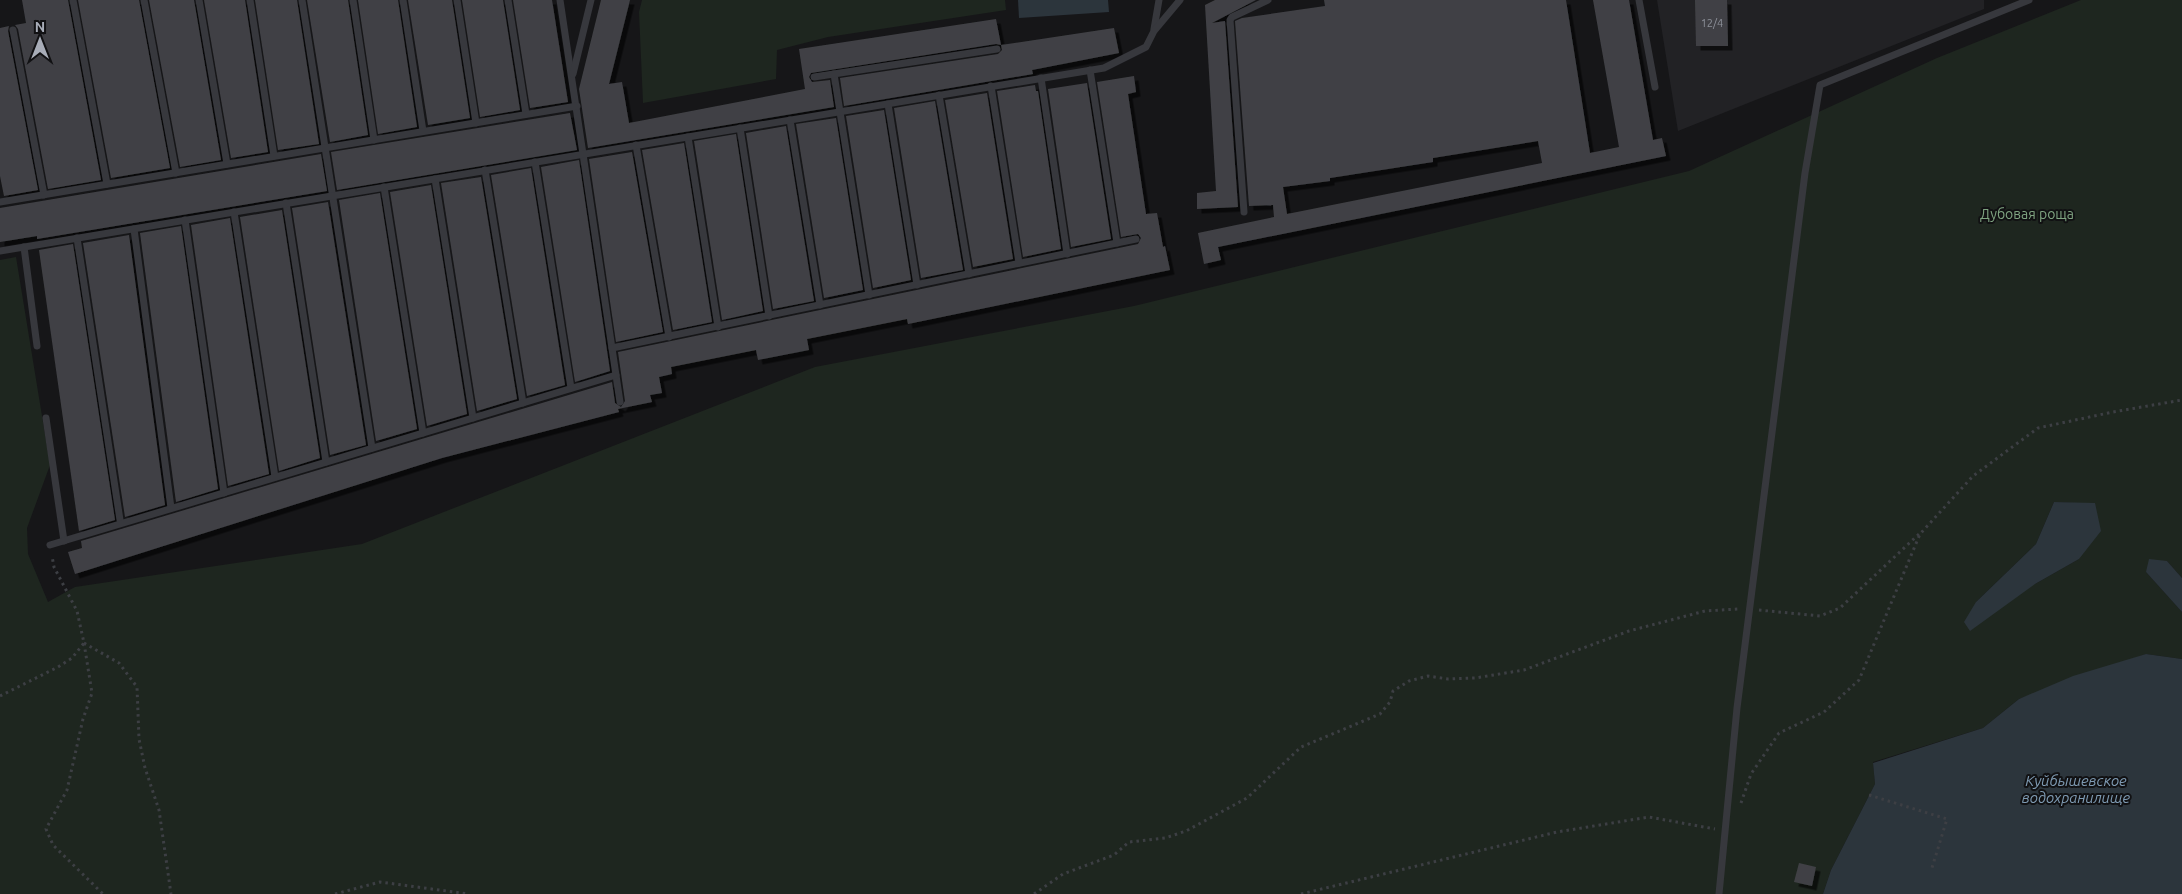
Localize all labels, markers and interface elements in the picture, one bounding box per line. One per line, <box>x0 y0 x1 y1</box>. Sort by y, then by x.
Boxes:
north arrow <box>15 15 65 65</box>
house number: 12/4 <box>1701 17 1723 29</box>
text: N <box>35 19 45 35</box>
park label: Дубовая роща <box>1980 206 2074 222</box>
water label: Куйбышевское водохранилище <box>2022 772 2131 806</box>

